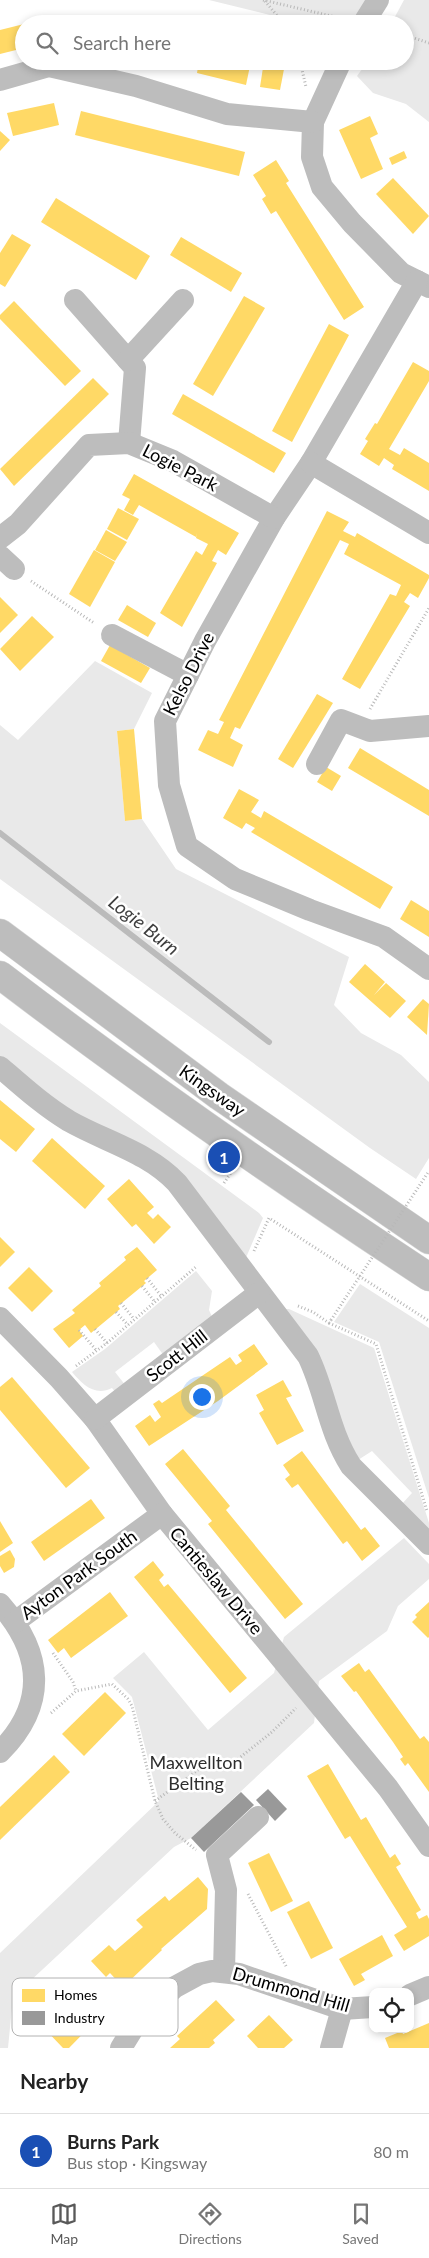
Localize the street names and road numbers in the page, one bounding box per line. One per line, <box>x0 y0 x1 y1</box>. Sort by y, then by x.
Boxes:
street label: Logie Park <box>139 439 223 496</box>
street label: Kelso Drive <box>158 628 218 719</box>
street label: Kingsway <box>175 1060 250 1121</box>
street label: Scott Hill <box>141 1325 211 1386</box>
street label: Cantieslaw Drive <box>165 1522 268 1639</box>
street label: Ayton Park South <box>16 1525 141 1624</box>
street label: Drummond Hill <box>230 1962 352 2016</box>

